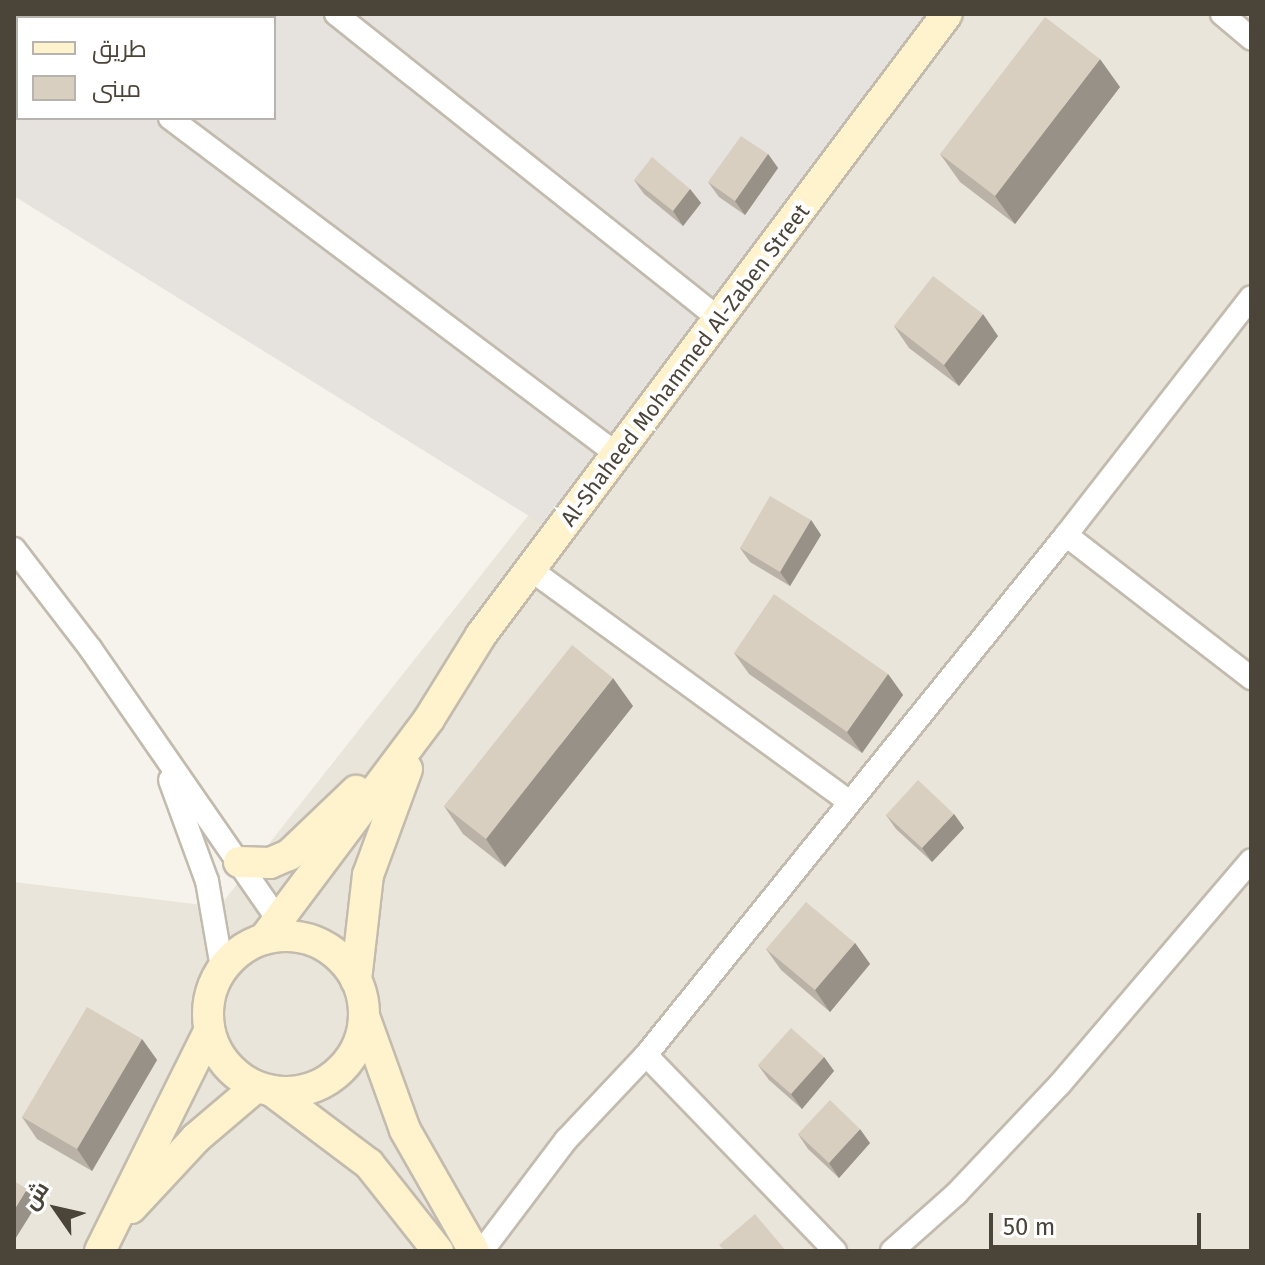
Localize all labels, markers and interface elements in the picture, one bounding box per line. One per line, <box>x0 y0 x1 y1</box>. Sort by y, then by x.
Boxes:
legend <box>16 16 276 120</box>
text: طريق <box>92 35 147 63</box>
text: مبنى <box>92 75 141 103</box>
street label: Al-Shaheed Mohammed Al-Zaben Street <box>555 199 815 531</box>
north arrow <box>16 1169 96 1249</box>
text: ش <box>17 1176 55 1215</box>
scale bar <box>993 1197 1205 1247</box>
text: 50 m <box>1003 1213 1055 1241</box>

